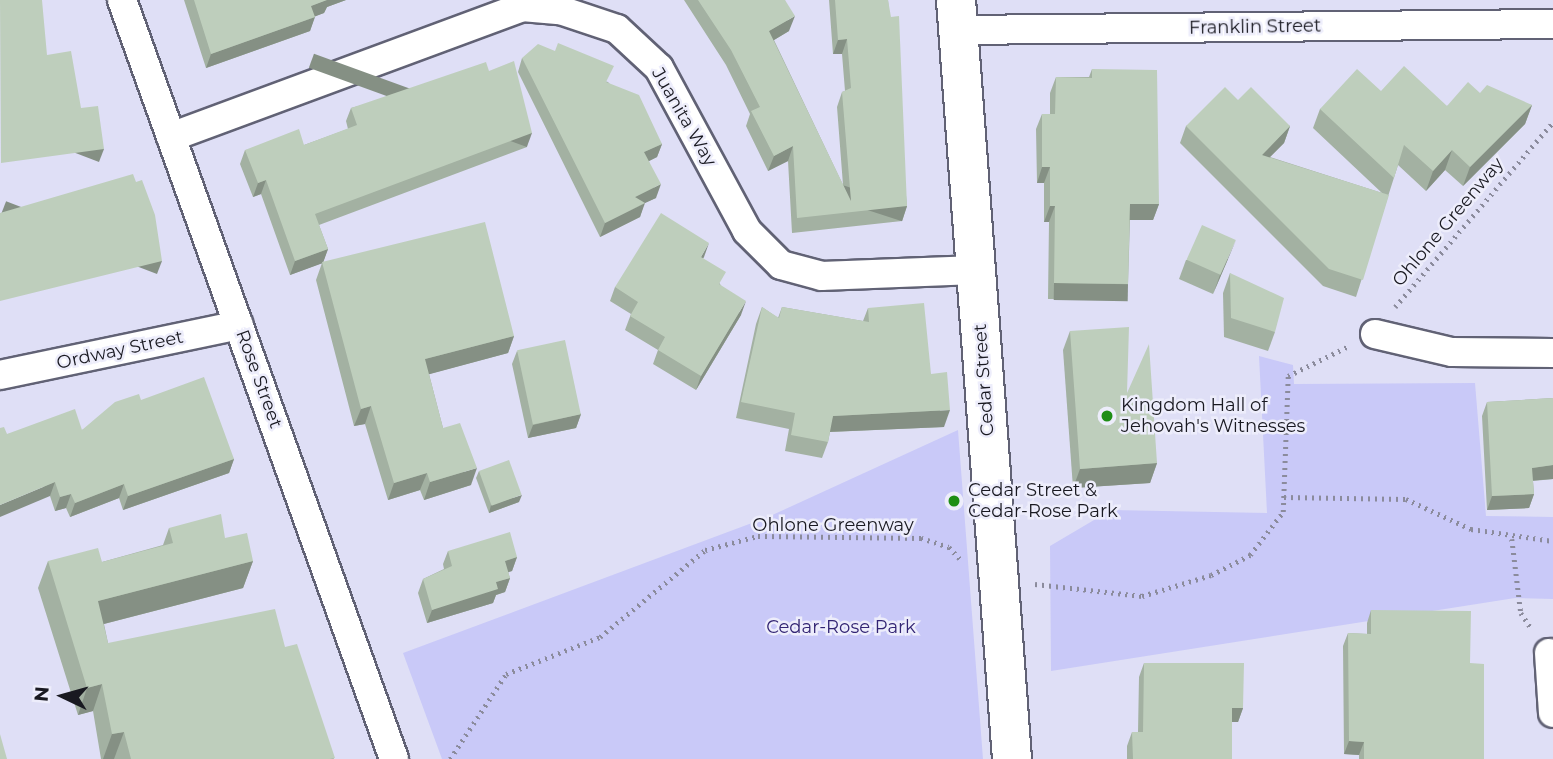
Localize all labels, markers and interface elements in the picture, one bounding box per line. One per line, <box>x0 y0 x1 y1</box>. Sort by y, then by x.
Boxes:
street label: Franklin Street <box>1189 15 1321 39</box>
street label: Juanita Way <box>647 64 721 170</box>
street label: Ohlone Greenway <box>1388 153 1508 291</box>
street label: Cedar Street <box>969 323 999 437</box>
street label: Ordway Street <box>55 326 185 374</box>
street label: Rose Street <box>231 327 287 431</box>
place label: Kingdom Hall of Jehovah's Witnesses <box>1121 395 1305 438</box>
marker: Kingdom Hall of Jehovah's Witnesses <box>1099 408 1115 424</box>
place label: Cedar Street & Cedar-Rose Park <box>968 480 1118 522</box>
marker: Cedar Street & Cedar-Rose Park <box>946 493 962 509</box>
street label: Ohlone Greenway <box>752 514 914 536</box>
park label: Cedar-Rose Park <box>766 616 916 638</box>
north arrow <box>28 661 98 731</box>
text: N <box>29 685 54 703</box>

